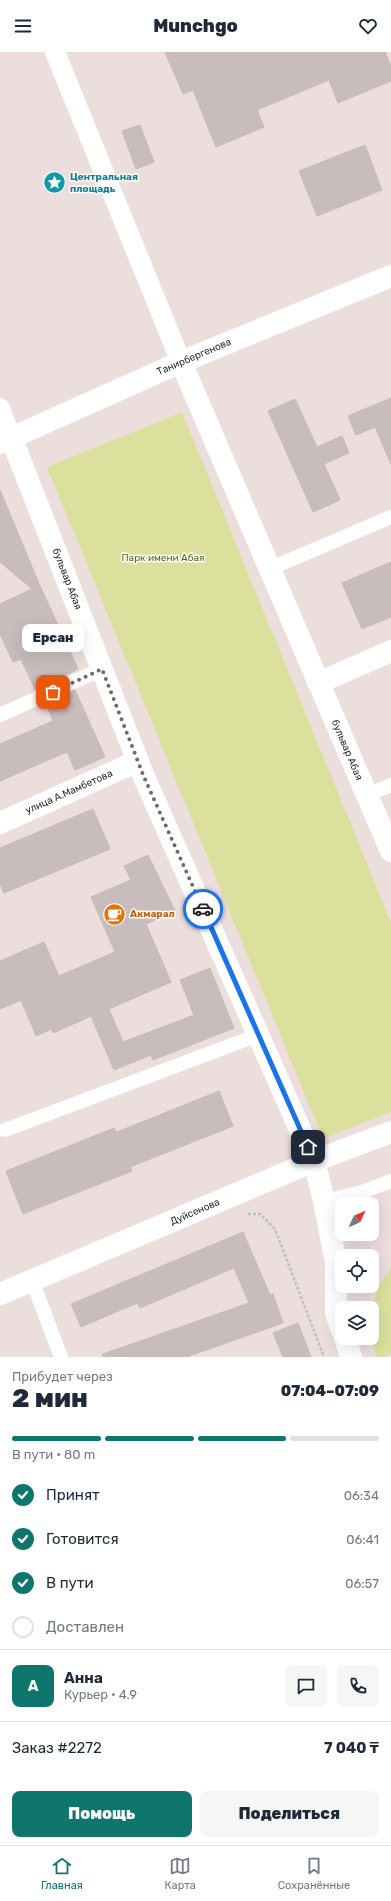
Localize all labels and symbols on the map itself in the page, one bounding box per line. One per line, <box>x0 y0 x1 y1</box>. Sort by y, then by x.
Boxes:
place icon: Центральная площадь <box>41 170 67 196</box>
place label: Центральная площадь <box>70 171 138 195</box>
street label: Танирбергенова <box>155 336 233 378</box>
street label: бульвар Абая <box>50 547 84 611</box>
park label: Парк имени Абая <box>121 552 205 564</box>
callout: Ерсан <box>22 624 84 652</box>
pin <box>36 675 70 709</box>
street label: бульвар Абая <box>329 718 365 782</box>
street label: улица А.Мамбетова <box>24 767 114 817</box>
courier <box>183 889 223 929</box>
cafe icon: Акмарал <box>101 901 127 927</box>
place label: Акмарал <box>130 908 175 920</box>
pin <box>291 1130 325 1164</box>
street label: Дуйсенова <box>168 1196 222 1228</box>
north arrow <box>335 1197 379 1241</box>

